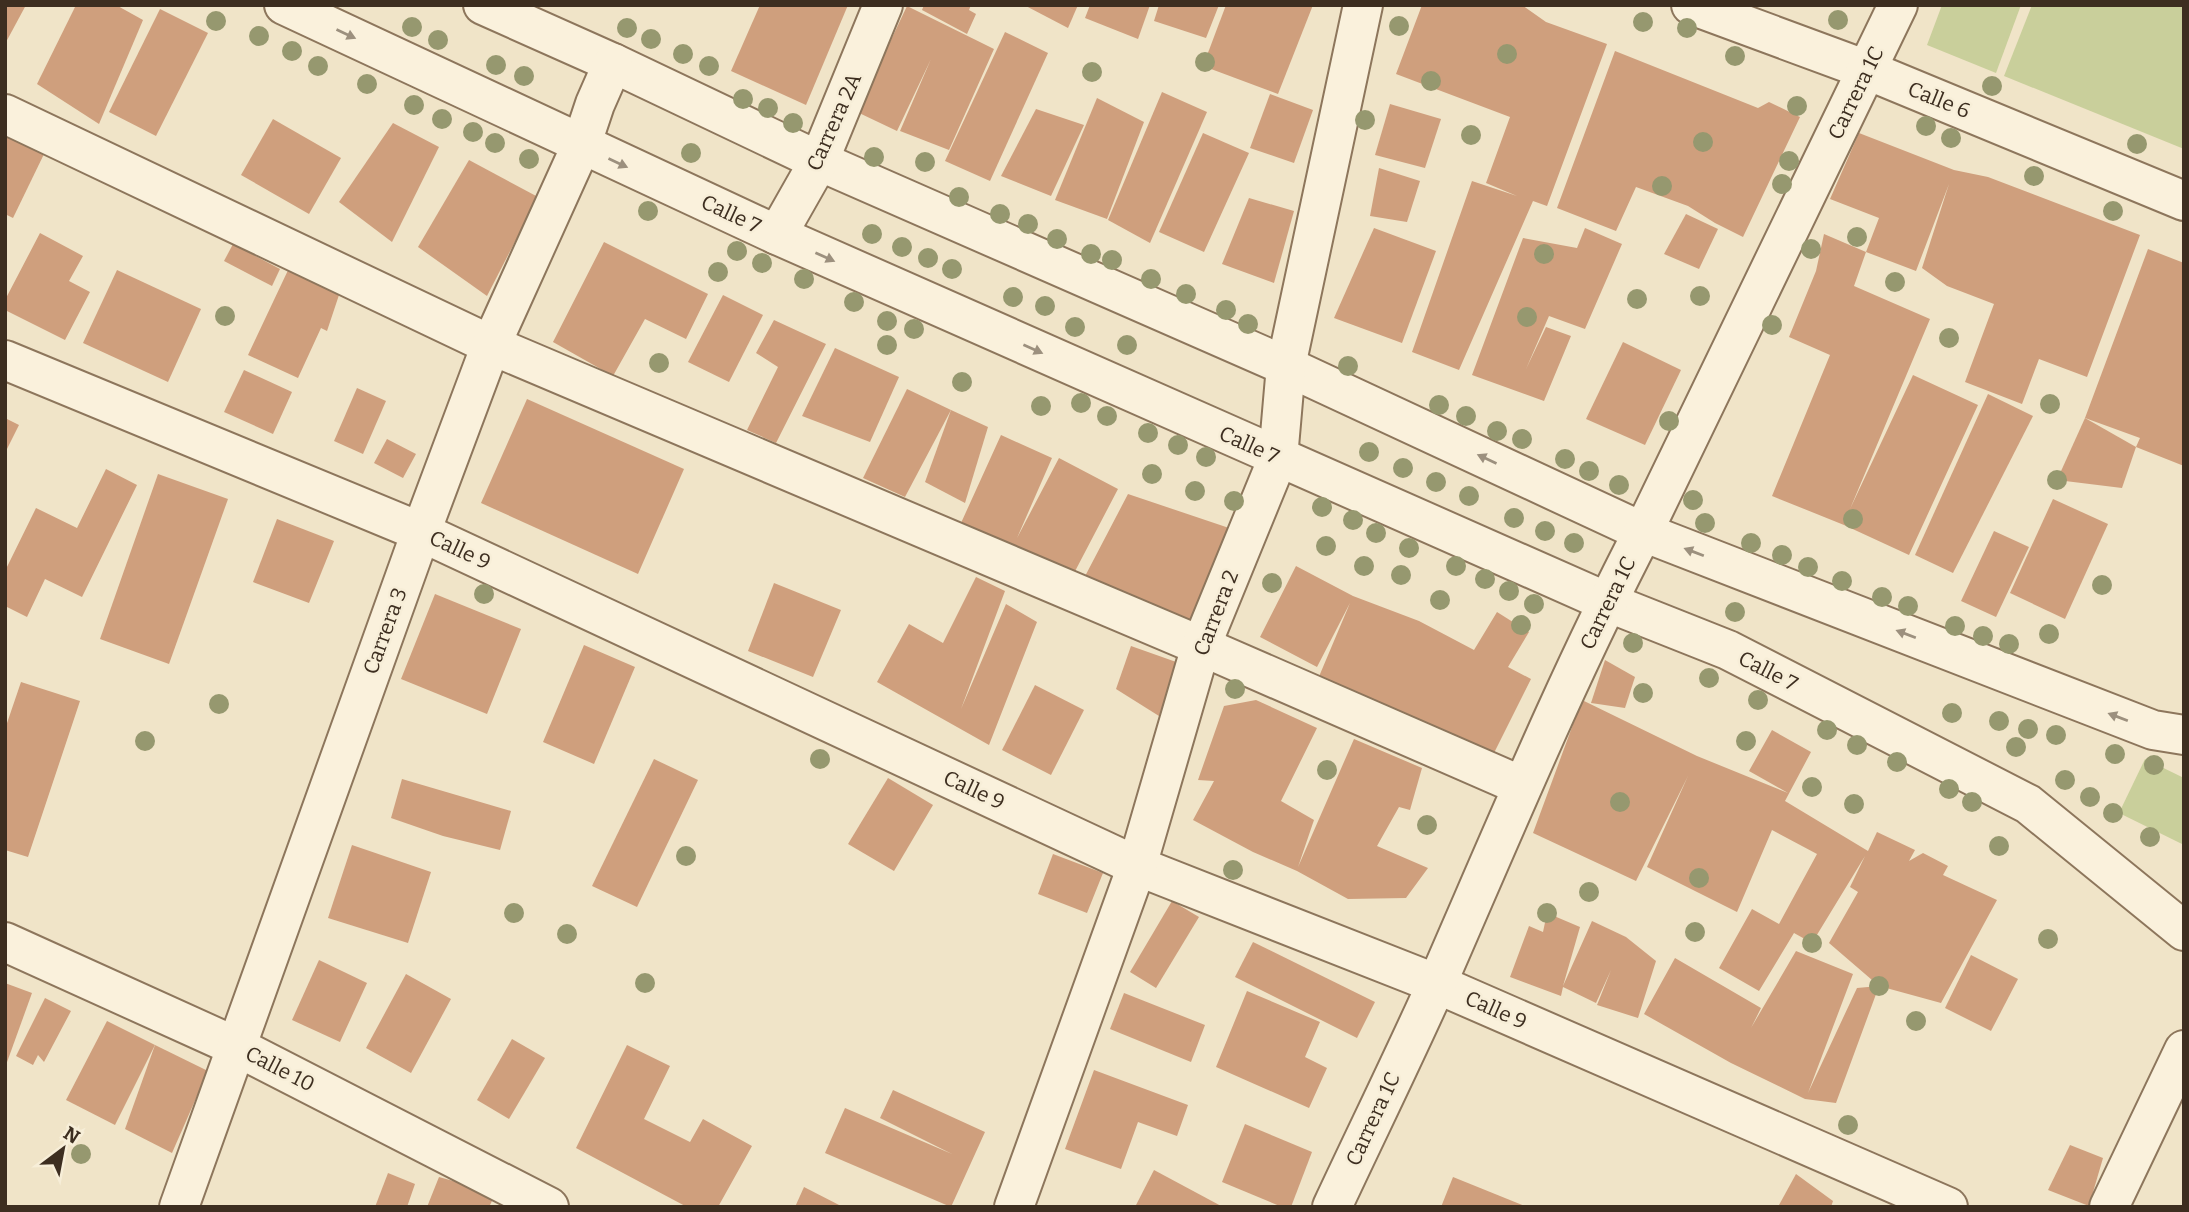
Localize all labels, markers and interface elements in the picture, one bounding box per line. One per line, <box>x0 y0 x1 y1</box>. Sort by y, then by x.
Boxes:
one-way arrow <box>336 29 356 40</box>
street label: Carrera 1C <box>1822 42 1890 144</box>
street label: Carrera 2A <box>801 69 867 175</box>
street label: Calle 6 <box>1904 76 1974 124</box>
one-way arrow <box>608 157 628 169</box>
street label: Calle 7 <box>697 189 765 239</box>
one-way arrow <box>815 251 835 263</box>
one-way arrow <box>1023 343 1043 355</box>
street label: Calle 7 <box>1215 420 1283 470</box>
one-way arrow <box>1476 453 1497 464</box>
street label: Calle 9 <box>425 525 495 575</box>
one-way arrow <box>1684 546 1705 557</box>
street label: Carrera 1C <box>1574 552 1642 654</box>
street label: Carrera 2 <box>1188 567 1244 659</box>
street label: Carrera 3 <box>357 584 413 678</box>
one-way arrow <box>1896 629 1917 640</box>
street label: Calle 7 <box>1734 645 1802 697</box>
one-way arrow <box>2108 711 2129 722</box>
street label: Calle 9 <box>939 765 1009 815</box>
street label: Calle 9 <box>1461 985 1531 1035</box>
street label: Calle 10 <box>241 1041 319 1097</box>
street label: Carrera 1C <box>1340 1068 1406 1170</box>
north arrow <box>28 1114 98 1184</box>
text: N <box>59 1121 84 1149</box>

